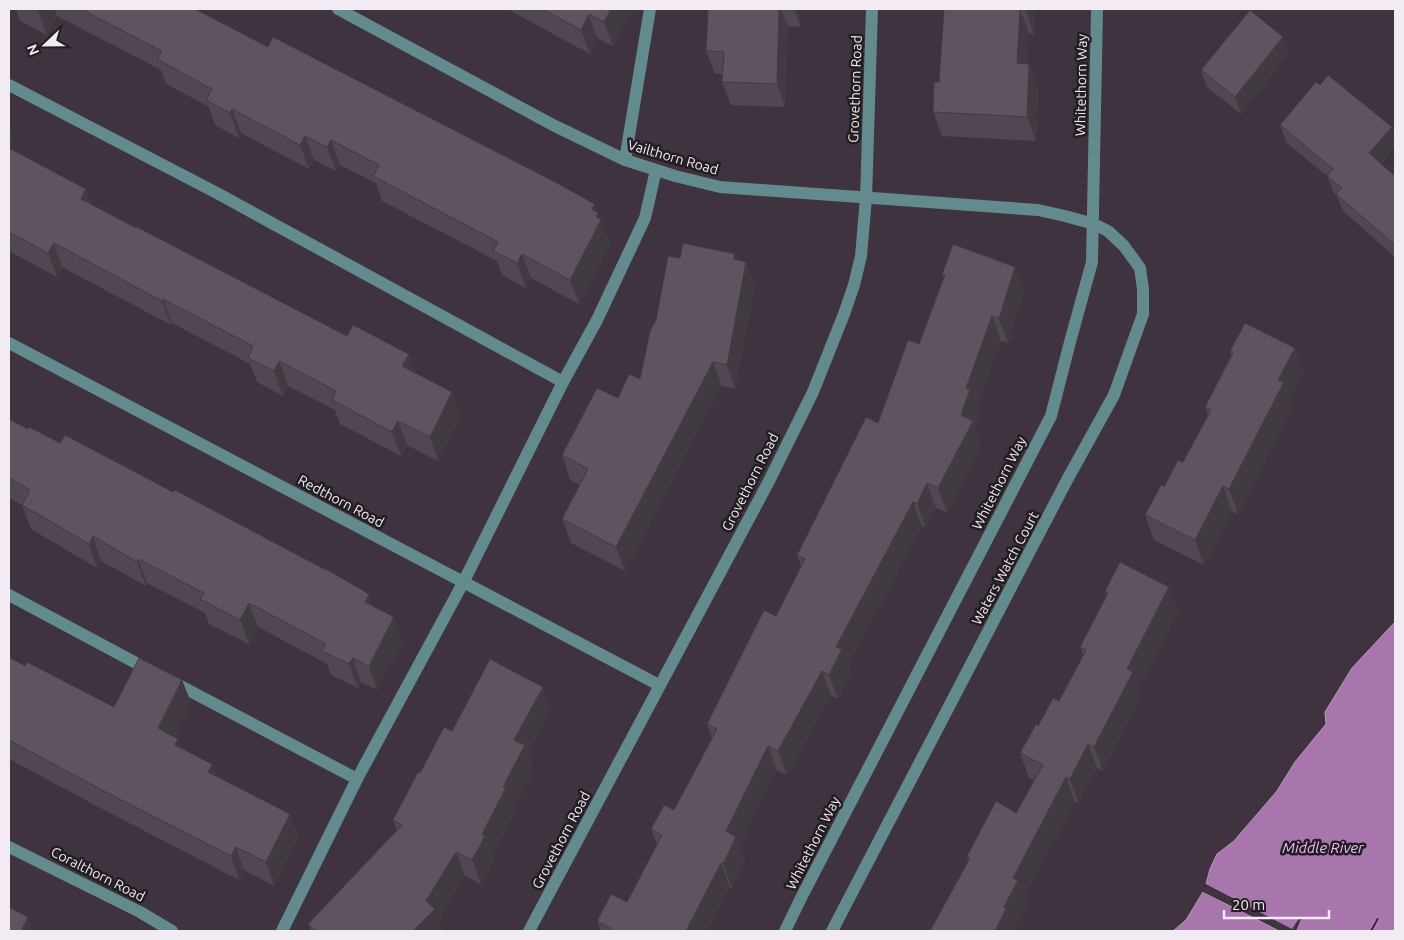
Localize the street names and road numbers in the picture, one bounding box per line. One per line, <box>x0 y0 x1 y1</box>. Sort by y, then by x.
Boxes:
street label: Whitethorn Way <box>1072 33 1090 136</box>
street label: Grovethorn Road <box>845 35 865 143</box>
street label: Vailthorn Road <box>626 136 720 178</box>
street label: Grovethorn Road <box>718 430 782 534</box>
street label: Whitethorn Way <box>969 434 1029 532</box>
street label: Redthorn Road <box>295 472 387 530</box>
street label: Waters Watch Court <box>968 508 1042 627</box>
street label: Grovethorn Road <box>529 789 593 891</box>
street label: Whitethorn Way <box>783 794 843 892</box>
street label: Coralthorn Road <box>48 843 148 905</box>

